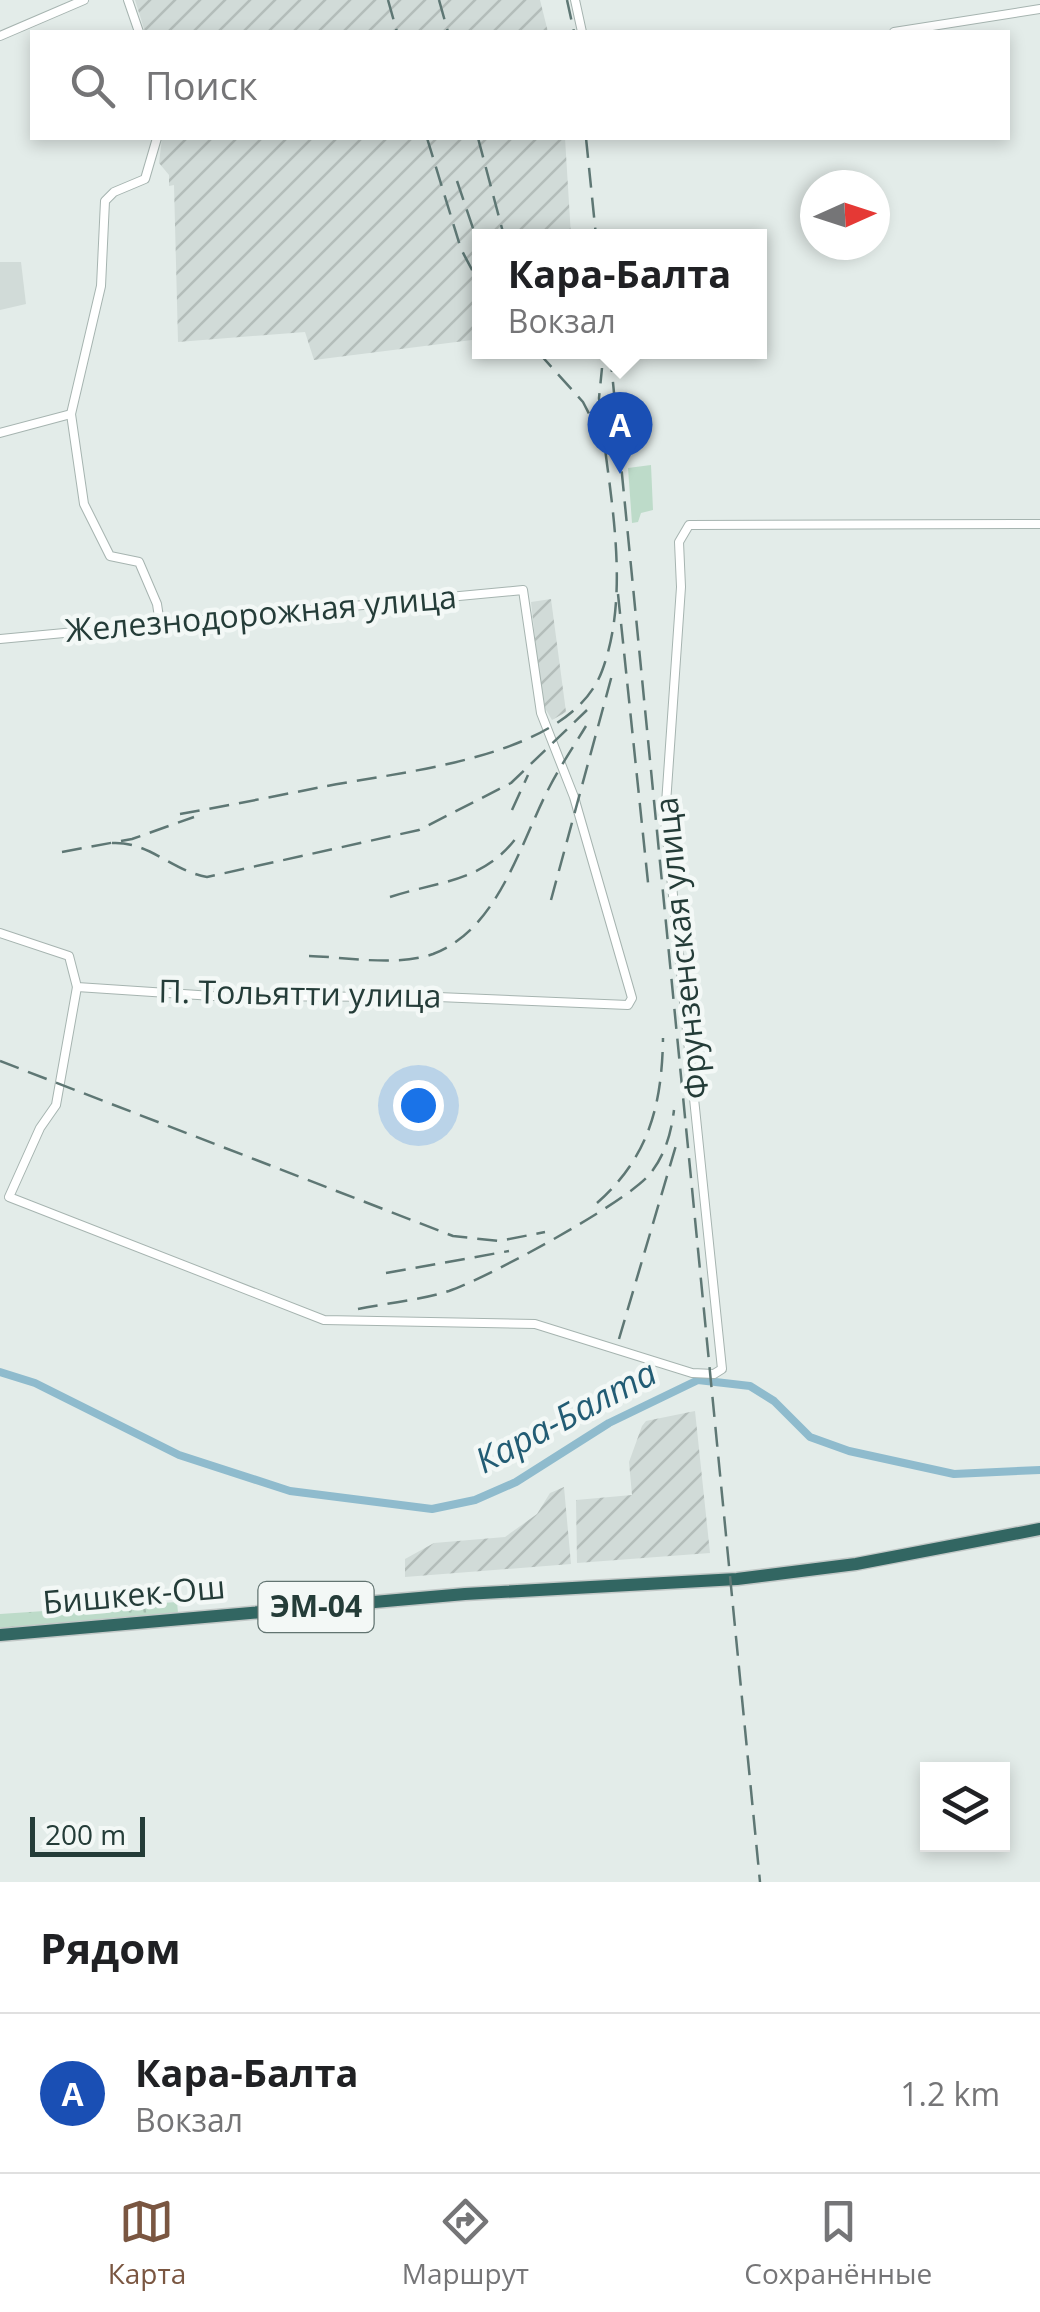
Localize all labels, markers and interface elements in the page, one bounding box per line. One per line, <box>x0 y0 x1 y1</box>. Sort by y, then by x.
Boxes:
search box <box>30 30 1010 140</box>
icon: search <box>65 58 120 113</box>
text: Поиск <box>145 59 258 111</box>
north arrow <box>800 170 890 260</box>
popup <box>472 229 767 359</box>
text: Кара-Балта <box>508 247 731 299</box>
text: Вокзал <box>508 299 616 342</box>
pin: A <box>588 392 652 474</box>
street label: Железнодорожная улица <box>63 574 458 651</box>
street label: Фрунзенская улица <box>643 795 718 1101</box>
street label: П. Тольятти улица <box>158 969 442 1016</box>
your location <box>393 1080 444 1131</box>
water label: Кара-Балта <box>466 1348 664 1483</box>
street label: Бишкек-Ош <box>41 1564 227 1623</box>
road number: ЭМ-04 <box>258 1582 374 1632</box>
map controls <box>920 1762 1010 1852</box>
button: layers <box>920 1762 1010 1852</box>
scale bar <box>30 1812 145 1856</box>
text: 200 m <box>45 1815 126 1853</box>
text: Рядом <box>40 1919 181 1976</box>
text: Кара-Балта <box>135 2046 358 2098</box>
text: A <box>61 2072 84 2115</box>
text: 1.2 km <box>900 2072 1000 2115</box>
text: Вокзал <box>135 2098 243 2141</box>
tab: Карта <box>108 2194 186 2292</box>
tab: Маршрут <box>402 2194 529 2292</box>
tab: Сохранённые <box>744 2194 932 2292</box>

